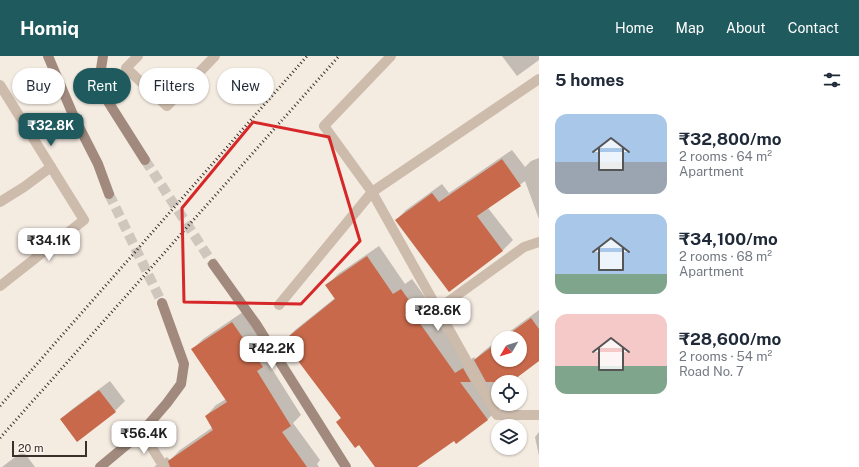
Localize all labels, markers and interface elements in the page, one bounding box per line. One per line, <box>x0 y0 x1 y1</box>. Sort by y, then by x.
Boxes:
text: Homiq <box>20 17 79 39</box>
text: Home <box>615 20 654 36</box>
text: Map <box>676 20 704 36</box>
text: About <box>726 20 766 36</box>
text: Contact <box>788 20 839 36</box>
chip: Buy <box>12 68 65 104</box>
chip: Rent <box>73 68 131 104</box>
chip: Filters <box>139 68 209 104</box>
chip: New <box>217 68 274 104</box>
icon: filters <box>821 69 843 91</box>
text: 5 homes <box>555 70 624 90</box>
pin: ₹32.8K <box>18 113 84 147</box>
text: ₹32.8K <box>28 118 74 133</box>
text: ₹32,800/mo <box>679 129 781 149</box>
icon: home <box>587 130 635 178</box>
text: 2 rooms · 64 m² <box>679 149 772 164</box>
text: Apartment <box>679 164 744 179</box>
pin: ₹34.1K <box>16 228 82 262</box>
text: ₹34,100/mo <box>679 229 778 249</box>
icon: home <box>587 230 635 278</box>
text: ₹34.1K <box>27 233 71 248</box>
text: 2 rooms · 68 m² <box>679 249 772 264</box>
text: Apartment <box>679 264 744 279</box>
pin: ₹28.6K <box>405 298 471 332</box>
text: ₹28.6K <box>415 303 461 318</box>
text: ₹28,600/mo <box>679 329 781 349</box>
icon: home <box>587 330 635 378</box>
north arrow <box>491 331 527 367</box>
map controls <box>491 331 527 455</box>
pin: ₹42.2K <box>239 336 305 370</box>
text: ₹42.2K <box>249 341 295 356</box>
text: 2 rooms · 54 m² <box>679 349 772 364</box>
text: Road No. 7 <box>679 364 744 379</box>
button: locate <box>491 375 527 411</box>
button: layers <box>491 419 527 455</box>
pin: ₹56.4K <box>111 421 177 455</box>
text: ₹56.4K <box>120 426 168 441</box>
scale bar <box>12 439 87 458</box>
text: 20 m <box>18 442 43 454</box>

